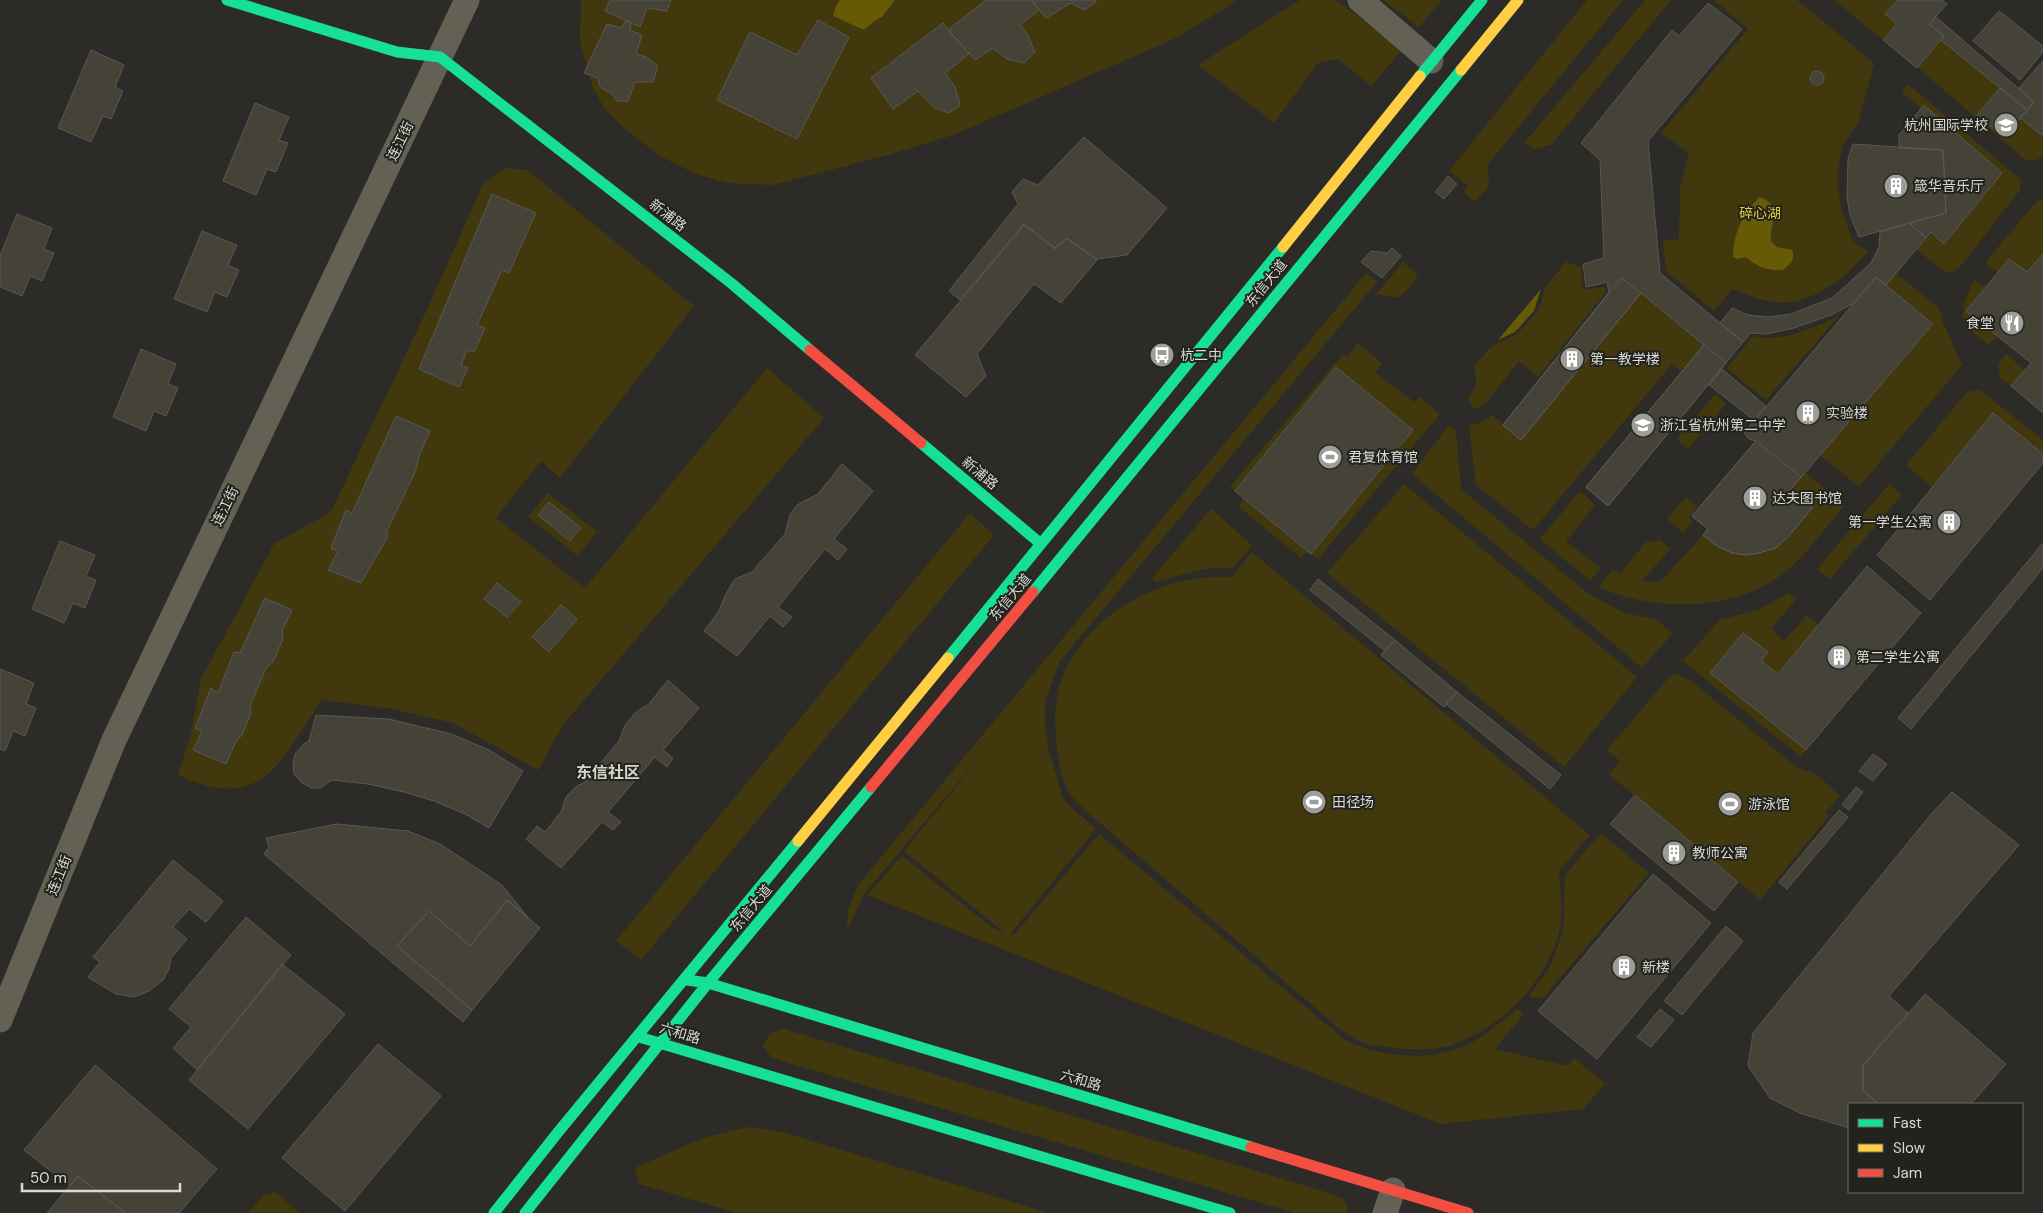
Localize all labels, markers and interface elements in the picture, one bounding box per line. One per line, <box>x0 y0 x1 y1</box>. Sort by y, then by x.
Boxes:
school or university icon: 杭州国际学校 <box>1993 112 2019 138</box>
place label: 杭州国际学校 <box>1904 116 1988 134</box>
street label: 连江街 <box>383 118 417 164</box>
building icon: 箴华音乐厅 <box>1883 173 1909 199</box>
place label: 箴华音乐厅 <box>1914 177 1984 195</box>
street label: 新浦路 <box>646 195 690 235</box>
park label: 碎心湖 <box>1739 204 1781 222</box>
street label: 东信大道 <box>1241 256 1291 310</box>
restaurant icon: 食堂 <box>1999 310 2025 336</box>
place label: 食堂 <box>1966 314 1994 332</box>
bus stop icon: 杭二中 <box>1149 342 1175 368</box>
place label: 杭二中 <box>1180 346 1222 364</box>
building icon: 第一教学楼 <box>1559 346 1585 372</box>
place label: 第一教学楼 <box>1590 350 1660 368</box>
building icon: 实验楼 <box>1795 400 1821 426</box>
place label: 实验楼 <box>1826 404 1868 422</box>
school or university icon: 浙江省杭州第二中学 <box>1630 412 1656 438</box>
place label: 浙江省杭州第二中学 <box>1660 416 1786 434</box>
sports icon: 君复体育馆 <box>1317 444 1343 470</box>
place label: 君复体育馆 <box>1348 448 1418 466</box>
street label: 新浦路 <box>958 453 1002 493</box>
street label: 连江街 <box>208 483 242 529</box>
building icon: 达夫图书馆 <box>1742 485 1768 511</box>
place label: 达夫图书馆 <box>1772 489 1842 507</box>
building icon: 第一学生公寓 <box>1936 509 1962 535</box>
place label: 第一学生公寓 <box>1848 513 1932 531</box>
street label: 东信大道 <box>985 570 1035 624</box>
building icon: 第二学生公寓 <box>1826 644 1852 670</box>
place label: 第二学生公寓 <box>1856 648 1940 666</box>
district label: 东信社区 <box>576 762 640 783</box>
sports icon: 田径场 <box>1301 789 1327 815</box>
sports icon: 游泳馆 <box>1717 791 1743 817</box>
place label: 田径场 <box>1332 793 1374 811</box>
place label: 游泳馆 <box>1748 795 1790 813</box>
building icon: 教师公寓 <box>1661 840 1687 866</box>
place label: 教师公寓 <box>1692 844 1748 862</box>
street label: 连江街 <box>43 852 75 898</box>
street label: 东信大道 <box>726 881 776 935</box>
building icon: 新楼 <box>1611 954 1637 980</box>
place label: 新楼 <box>1642 958 1670 976</box>
street label: 六和路 <box>657 1018 703 1048</box>
street label: 六和路 <box>1058 1065 1104 1095</box>
legend <box>1848 1103 2023 1193</box>
text: Fast <box>1893 1113 1922 1133</box>
text: Slow <box>1893 1138 1926 1158</box>
scale bar <box>22 1160 180 1192</box>
text: Jam <box>1893 1163 1922 1183</box>
text: 50 m <box>30 1168 67 1188</box>

